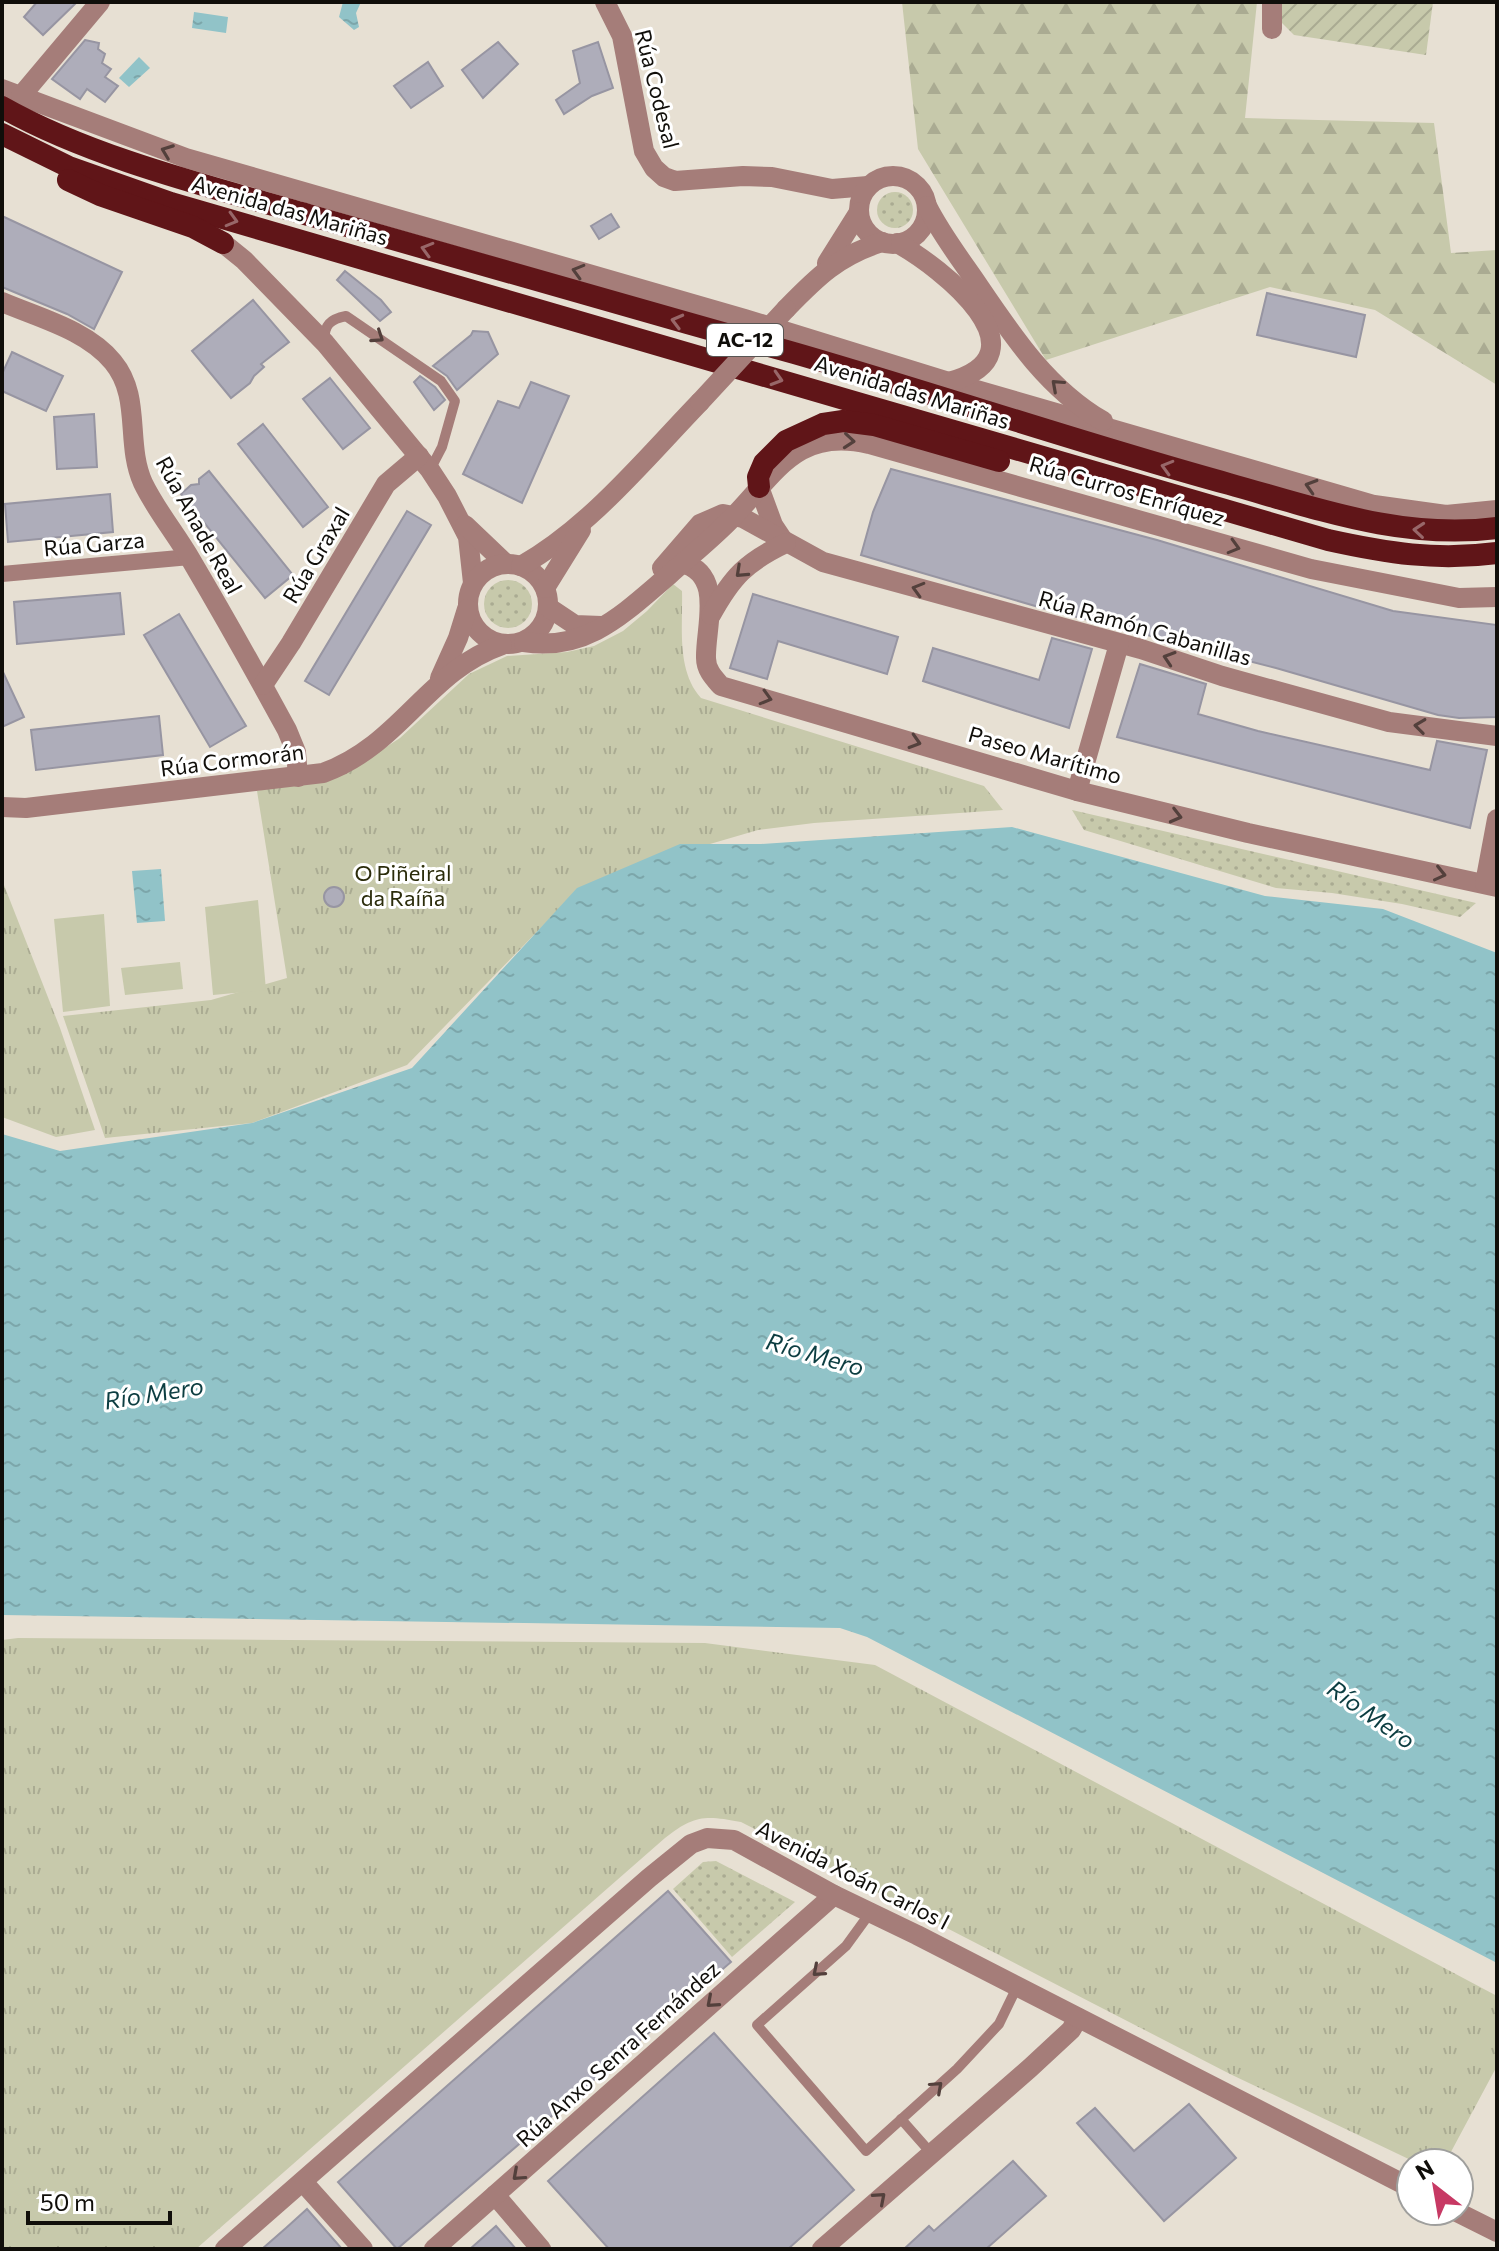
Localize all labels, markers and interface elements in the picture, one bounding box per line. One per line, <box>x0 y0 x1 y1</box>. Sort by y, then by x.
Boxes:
street label: Rúa Codesal <box>630 26 685 151</box>
one-way arrow <box>161 144 175 161</box>
street label: Avenida das Mariñas <box>189 169 391 250</box>
one-way arrow <box>224 211 238 227</box>
one-way arrow <box>420 242 434 258</box>
one-way arrow <box>571 264 585 280</box>
one-way arrow <box>670 314 684 330</box>
road number: AC-12 <box>707 324 783 356</box>
one-way arrow <box>369 327 383 342</box>
street label: Avenida das Mariñas <box>811 349 1013 434</box>
one-way arrow <box>770 370 784 386</box>
one-way arrow <box>1052 380 1067 395</box>
one-way arrow <box>843 432 856 449</box>
street label: Rúa Curros Enríquez <box>1026 450 1228 531</box>
street label: Rúa Anade Real <box>151 451 248 598</box>
one-way arrow <box>1161 460 1175 476</box>
one-way arrow <box>1304 479 1318 495</box>
street label: Rúa Graxal <box>276 502 355 608</box>
one-way arrow <box>1412 522 1425 539</box>
street label: Rúa Garza <box>42 526 146 561</box>
one-way arrow <box>1227 538 1241 554</box>
one-way arrow <box>736 562 750 577</box>
one-way arrow <box>912 582 926 598</box>
street label: Rúa Ramón Cabanillas <box>1036 584 1255 671</box>
one-way arrow <box>1163 652 1177 668</box>
one-way arrow <box>759 689 773 705</box>
one-way arrow <box>1413 718 1426 735</box>
street label: Paseo Marítimo <box>965 720 1125 789</box>
one-way arrow <box>907 733 921 749</box>
street label: Rúa Cormorán <box>159 737 305 782</box>
one-way arrow <box>1169 806 1183 823</box>
park label: O Piñeiral da Raíña <box>354 859 452 911</box>
one-way arrow <box>1433 865 1447 882</box>
water label: Río Mero <box>763 1326 868 1381</box>
water label: Río Mero <box>102 1370 206 1415</box>
water label: Río Mero <box>1322 1673 1421 1754</box>
street label: Avenida Xoán Carlos I <box>752 1814 954 1935</box>
street label: Rúa Anxo Senra Fernández <box>510 1955 725 2152</box>
one-way arrow <box>812 1961 827 1975</box>
one-way arrow <box>707 1992 722 2007</box>
one-way arrow <box>928 2083 943 2097</box>
north arrow <box>1395 2147 1475 2227</box>
text: N <box>1410 2154 1438 2185</box>
one-way arrow <box>512 2165 527 2179</box>
scale bar <box>28 2175 170 2225</box>
text: 50 m <box>40 2187 95 2216</box>
one-way arrow <box>871 2193 886 2207</box>

